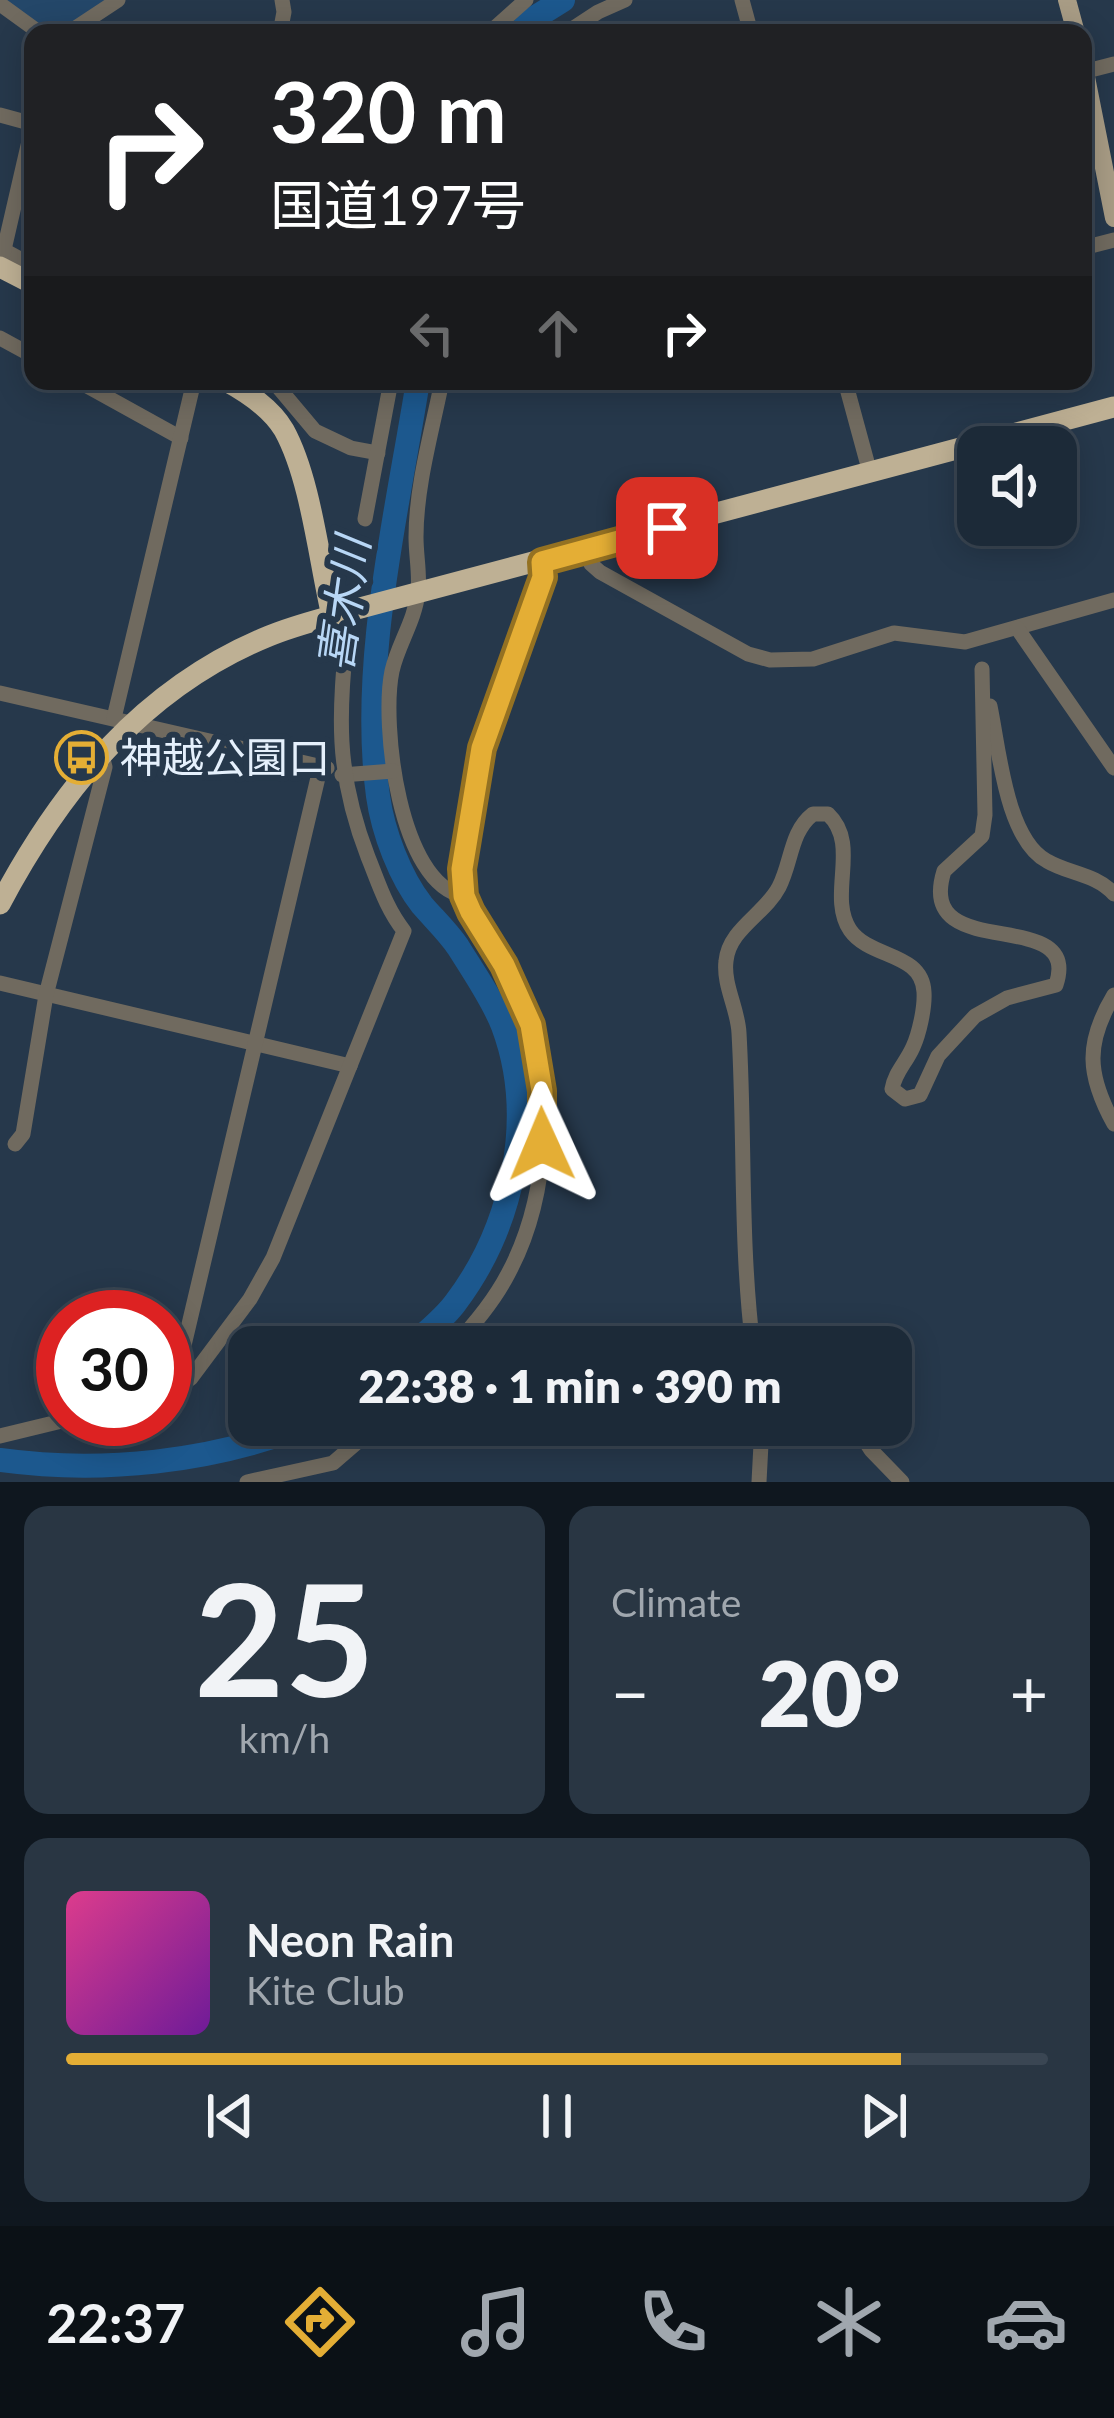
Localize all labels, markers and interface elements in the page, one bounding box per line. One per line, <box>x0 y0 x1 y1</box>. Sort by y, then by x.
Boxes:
text: 320 m <box>270 60 507 161</box>
icon: right <box>72 72 228 228</box>
text: 国道197号 <box>270 172 526 237</box>
icon: left <box>399 300 465 366</box>
icon: ahead <box>525 300 591 366</box>
icon: right <box>651 300 717 366</box>
map controls <box>957 426 1077 546</box>
button: sound <box>957 426 1077 546</box>
pin <box>616 477 718 579</box>
icon: arrive <box>634 495 700 561</box>
water label: 喜木川 <box>307 529 380 675</box>
bus stop icon: 神越公園口 <box>53 729 109 785</box>
place label: 神越公園口 <box>120 732 330 782</box>
position arrow <box>479 1081 605 1207</box>
speed limit sign: 30 <box>36 1290 192 1446</box>
text: 22:38 · 1 min · 390 m <box>358 1359 782 1413</box>
text: 25 <box>194 1543 375 1730</box>
text: Climate <box>611 1579 741 1625</box>
text: 20° <box>759 1638 900 1746</box>
text: − <box>611 1653 649 1732</box>
text: + <box>1010 1653 1048 1732</box>
text: km/h <box>239 1715 330 1761</box>
text: Neon Rain <box>246 1913 454 1967</box>
text: Kite Club <box>246 1967 405 2013</box>
icon: previous <box>197 2083 263 2149</box>
icon: pause <box>524 2083 590 2149</box>
icon: next <box>851 2083 917 2149</box>
icon: directions <box>278 2280 362 2364</box>
icon: music <box>454 2280 538 2364</box>
icon: phone <box>631 2280 715 2364</box>
icon: climate <box>807 2280 891 2364</box>
icon: car <box>984 2280 1068 2364</box>
text: 22:37 <box>46 2290 185 2355</box>

